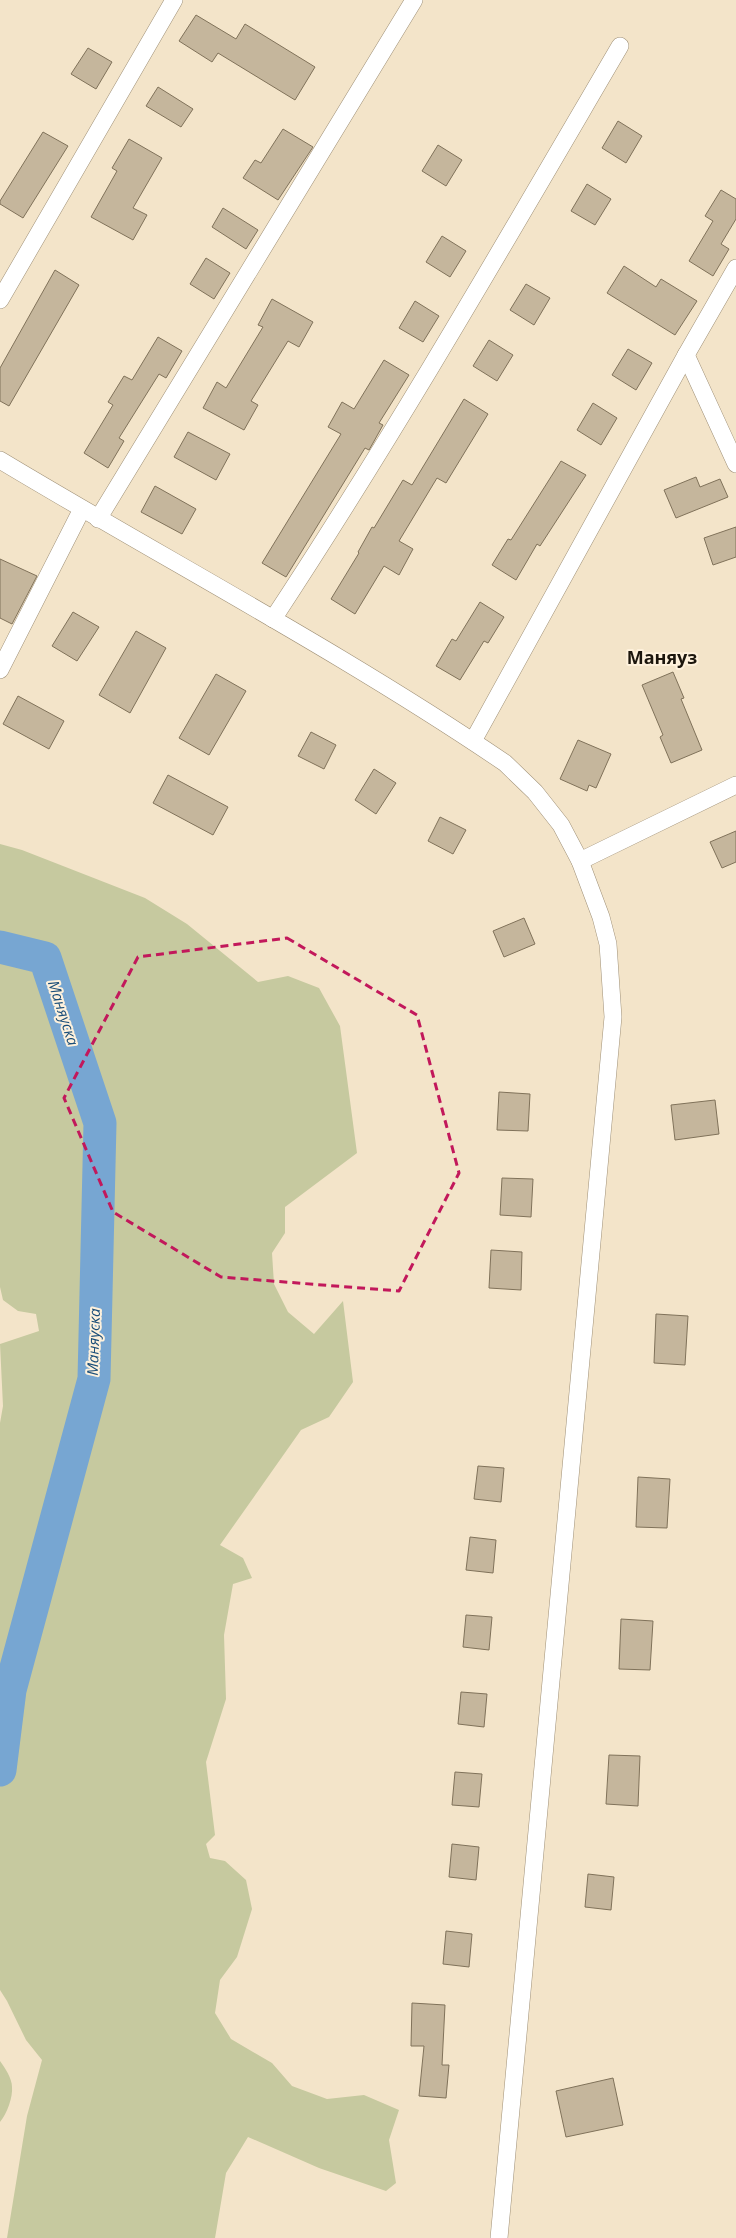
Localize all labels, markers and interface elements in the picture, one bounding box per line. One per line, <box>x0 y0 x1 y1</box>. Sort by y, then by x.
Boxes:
district label: Маняуз <box>627 645 697 669</box>
water label: Маняуска <box>44 978 84 1048</box>
water label: Маняуска <box>82 1307 104 1376</box>

